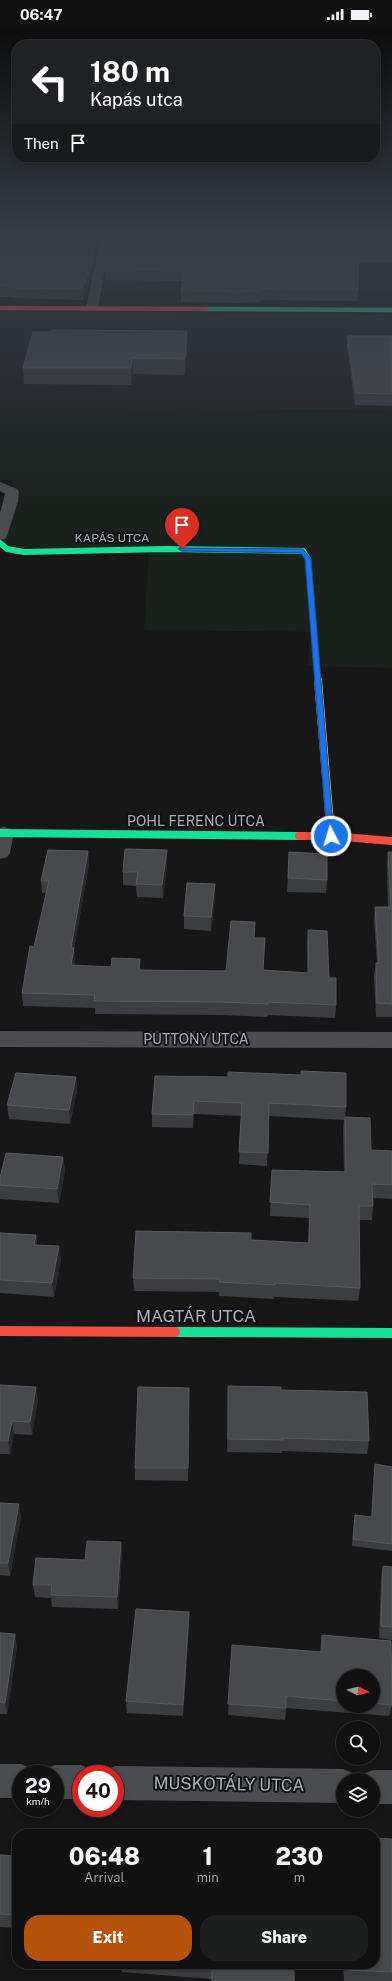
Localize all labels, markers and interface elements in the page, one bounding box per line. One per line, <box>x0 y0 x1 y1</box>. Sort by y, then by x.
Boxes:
text: 06:47 <box>20 6 63 23</box>
text: 180 m <box>90 55 170 88</box>
icon: left <box>24 56 76 108</box>
text: Kapás utca <box>90 89 183 110</box>
icon: arrive <box>67 132 89 154</box>
text: Then <box>24 135 59 152</box>
pin <box>165 508 199 549</box>
icon: arrive <box>171 514 193 536</box>
street label: KAPÁS UTCA <box>74 531 150 545</box>
street label: POHL FERENC UTCA <box>127 813 265 829</box>
position arrow <box>310 815 352 857</box>
street label: PUTTONY UTCA <box>143 1031 249 1047</box>
street label: MAGTÁR UTCA <box>136 1306 256 1326</box>
north arrow <box>336 1669 380 1713</box>
map controls <box>336 1669 380 1817</box>
button: search <box>336 1721 380 1765</box>
speed limit sign: 40 <box>72 1765 124 1817</box>
street label: MUSKOTÁLY UTCA <box>153 1773 305 1795</box>
button: layers <box>336 1773 380 1817</box>
text: 29 <box>25 1774 51 1798</box>
text: km/h <box>26 1795 50 1807</box>
text: 06:48 <box>69 1842 140 1870</box>
text: 1 <box>203 1842 213 1870</box>
text: 230 <box>276 1842 323 1870</box>
text: Arrival <box>84 1870 124 1885</box>
text: min <box>197 1870 219 1885</box>
text: m <box>294 1870 305 1885</box>
button: Exit <box>24 1915 192 1961</box>
button: Share <box>200 1915 368 1961</box>

